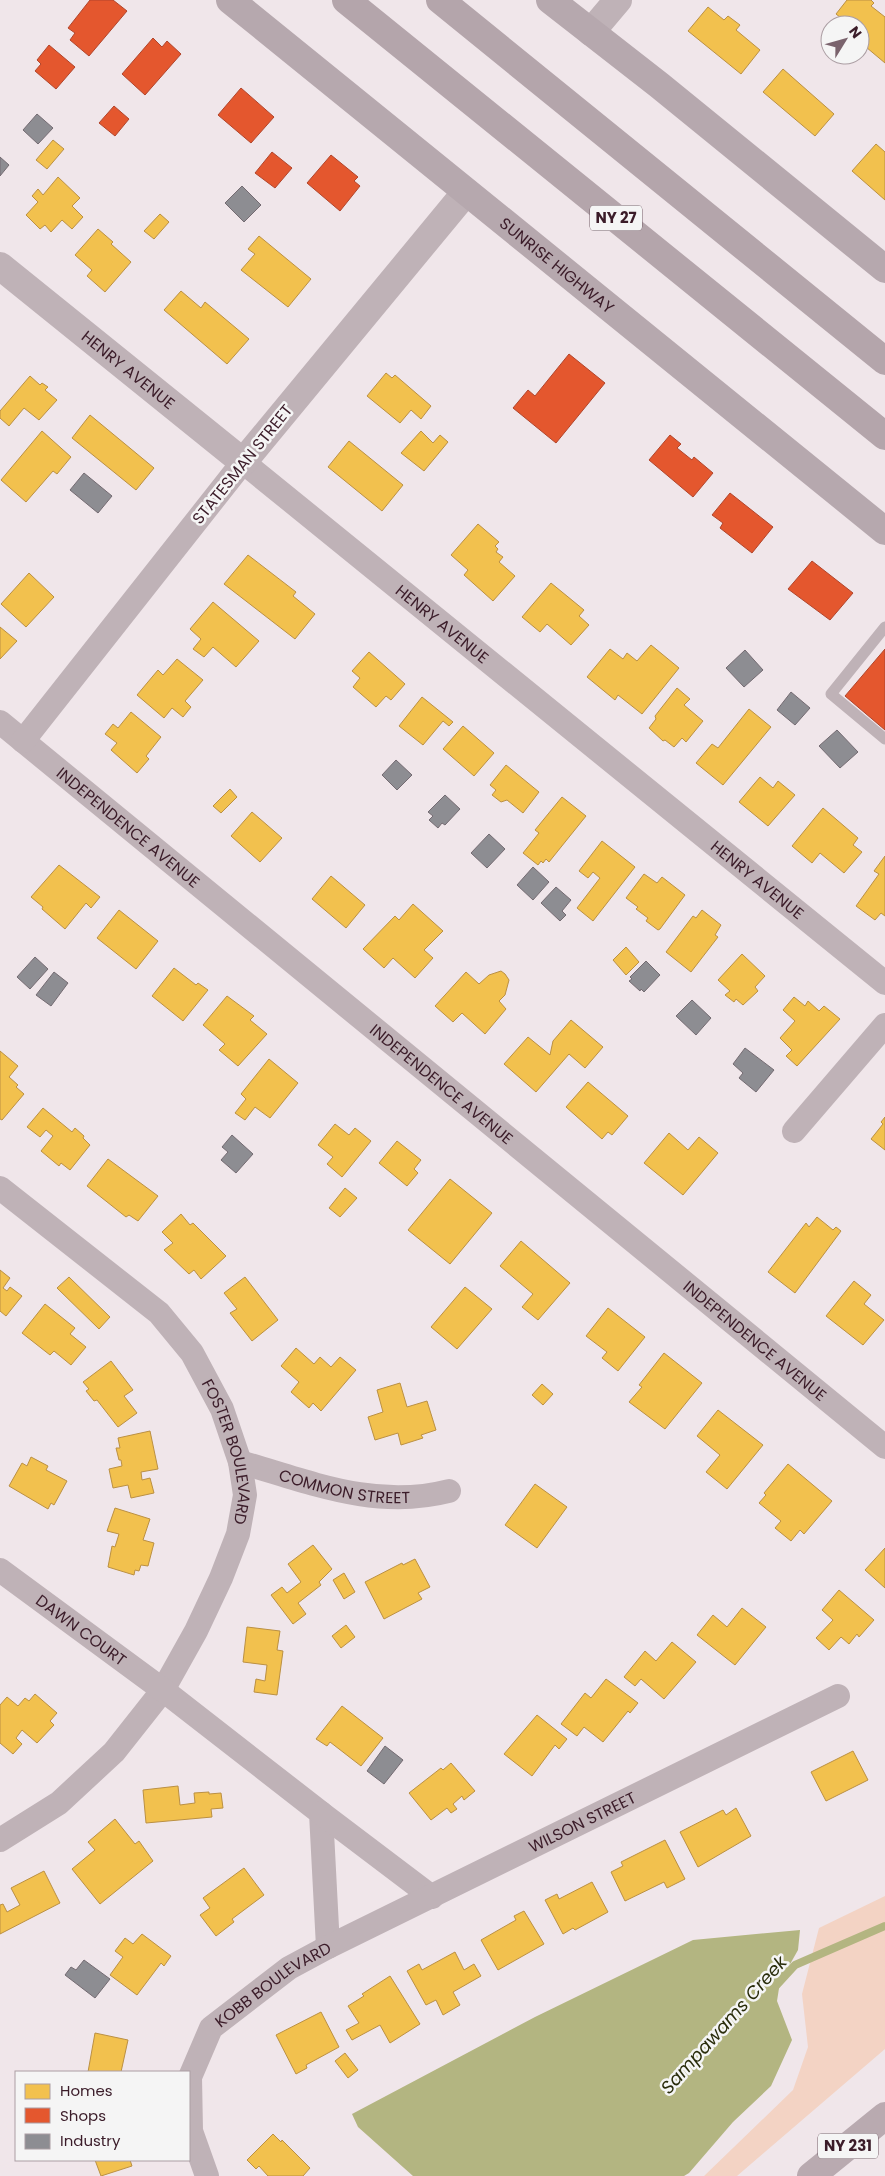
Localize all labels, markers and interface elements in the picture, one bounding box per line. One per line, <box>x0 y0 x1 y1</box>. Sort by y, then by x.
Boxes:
north arrow <box>820 15 870 65</box>
text: N <box>844 22 867 42</box>
road number: NY 27 <box>590 206 642 230</box>
street label: SUNRISE HIGHWAY <box>495 212 619 319</box>
street label: HENRY AVENUE <box>77 325 180 415</box>
street label: STATESMAN STREET <box>187 399 298 529</box>
street label: HENRY AVENUE <box>390 579 494 669</box>
street label: INDEPENDENCE AVENUE <box>51 762 205 893</box>
street label: HENRY AVENUE <box>706 835 809 925</box>
street label: INDEPENDENCE AVENUE <box>365 1019 518 1150</box>
street label: INDEPENDENCE AVENUE <box>678 1275 831 1407</box>
street label: FOSTER BOULEVARD <box>196 1375 256 1526</box>
street label: COMMON STREET <box>276 1463 411 1509</box>
street label: DAWN COURT <box>31 1589 131 1672</box>
street label: WILSON STREET <box>525 1786 640 1859</box>
street label: KOBB BOULEVARD <box>210 1936 335 2033</box>
water label: Sampawams Creek <box>655 1950 793 2099</box>
legend <box>15 2071 190 2161</box>
text: Homes <box>60 2080 113 2101</box>
text: Shops <box>60 2105 106 2126</box>
text: Industry <box>60 2130 121 2151</box>
road number: NY 231 <box>818 2134 878 2158</box>

